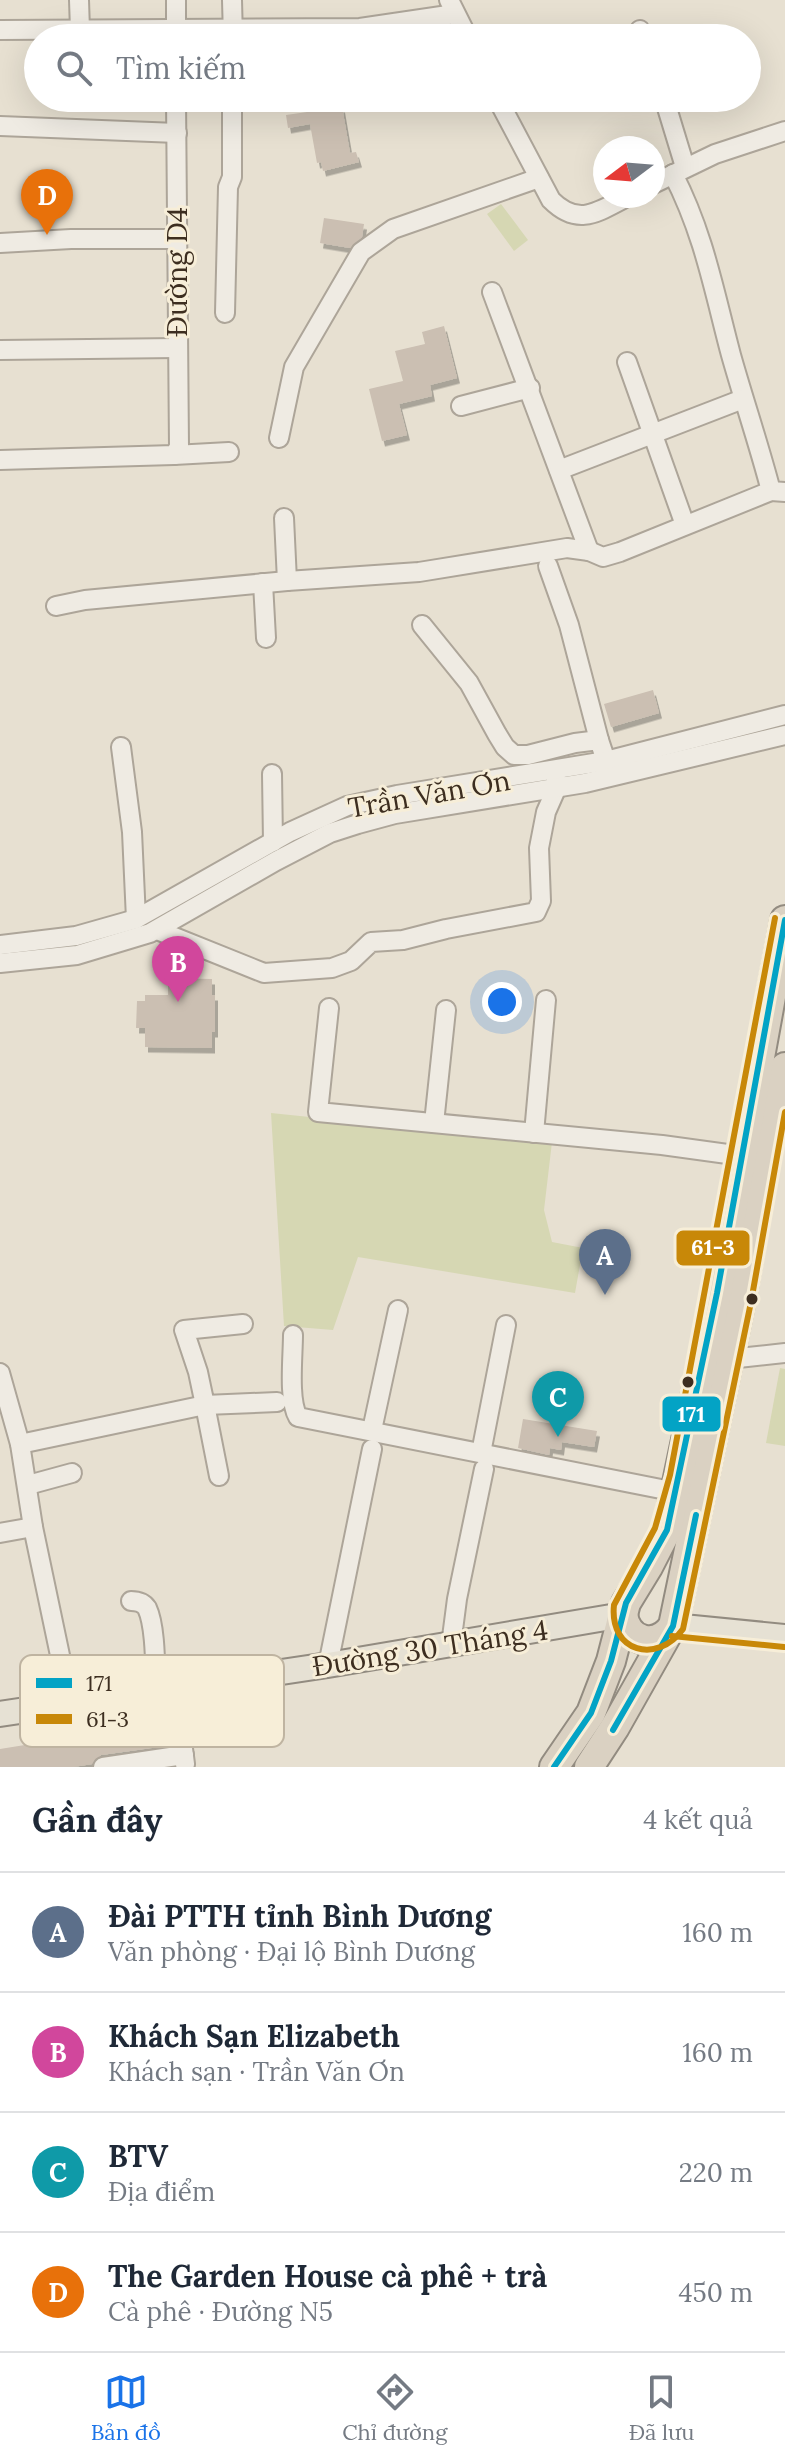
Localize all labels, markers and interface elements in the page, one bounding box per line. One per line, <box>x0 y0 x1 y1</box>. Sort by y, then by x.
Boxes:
search box <box>24 24 761 112</box>
icon: search <box>52 46 96 90</box>
text: Tìm kiếm <box>116 49 246 87</box>
north arrow <box>593 136 665 208</box>
pin: D <box>21 169 73 235</box>
street label: Đường D4 <box>159 207 195 337</box>
street label: Trần Văn Ơn <box>345 762 513 826</box>
pin: B <box>152 936 204 1002</box>
your location <box>482 982 522 1022</box>
pin: A <box>579 1229 631 1295</box>
line badge: 61-3 <box>675 1229 751 1267</box>
text: 61-3 <box>691 1233 735 1261</box>
unlabelled marker <box>744 1291 760 1307</box>
pin: C <box>532 1371 584 1437</box>
unlabelled marker <box>680 1374 696 1390</box>
line badge: 171 <box>661 1395 722 1433</box>
text: 171 <box>677 1400 705 1428</box>
street label: Đường 30 Tháng 4 <box>309 1612 551 1684</box>
legend <box>20 1655 284 1747</box>
text: 171 <box>86 1669 112 1697</box>
text: 61-3 <box>86 1705 129 1733</box>
text: Gần đây <box>32 1798 162 1841</box>
text: 4 kết quả <box>643 1803 753 1836</box>
text: Đài PTTH tỉnh Bình Dương <box>108 1897 491 1935</box>
text: A <box>49 1916 67 1949</box>
text: 160 m <box>682 1916 753 1949</box>
text: Văn phòng · Đại lộ Bình Dương <box>108 1935 475 1968</box>
text: Khách Sạn Elizabeth <box>108 2017 400 2055</box>
text: B <box>49 2036 67 2069</box>
text: 160 m <box>682 2036 753 2069</box>
text: Khách sạn · Trần Văn Ơn <box>108 2055 405 2088</box>
text: BTV <box>108 2137 168 2175</box>
text: C <box>49 2156 67 2189</box>
text: 220 m <box>679 2156 753 2189</box>
text: Địa điểm <box>108 2175 215 2208</box>
text: The Garden House cà phê + trà <box>108 2257 547 2295</box>
text: D <box>48 2276 68 2309</box>
text: 450 m <box>679 2276 753 2309</box>
text: Cà phê · Đường N5 <box>108 2295 333 2328</box>
tab: Bản đồ <box>91 2370 161 2446</box>
tab: Chỉ đường <box>342 2370 447 2446</box>
tab: Đã lưu <box>629 2370 694 2446</box>

